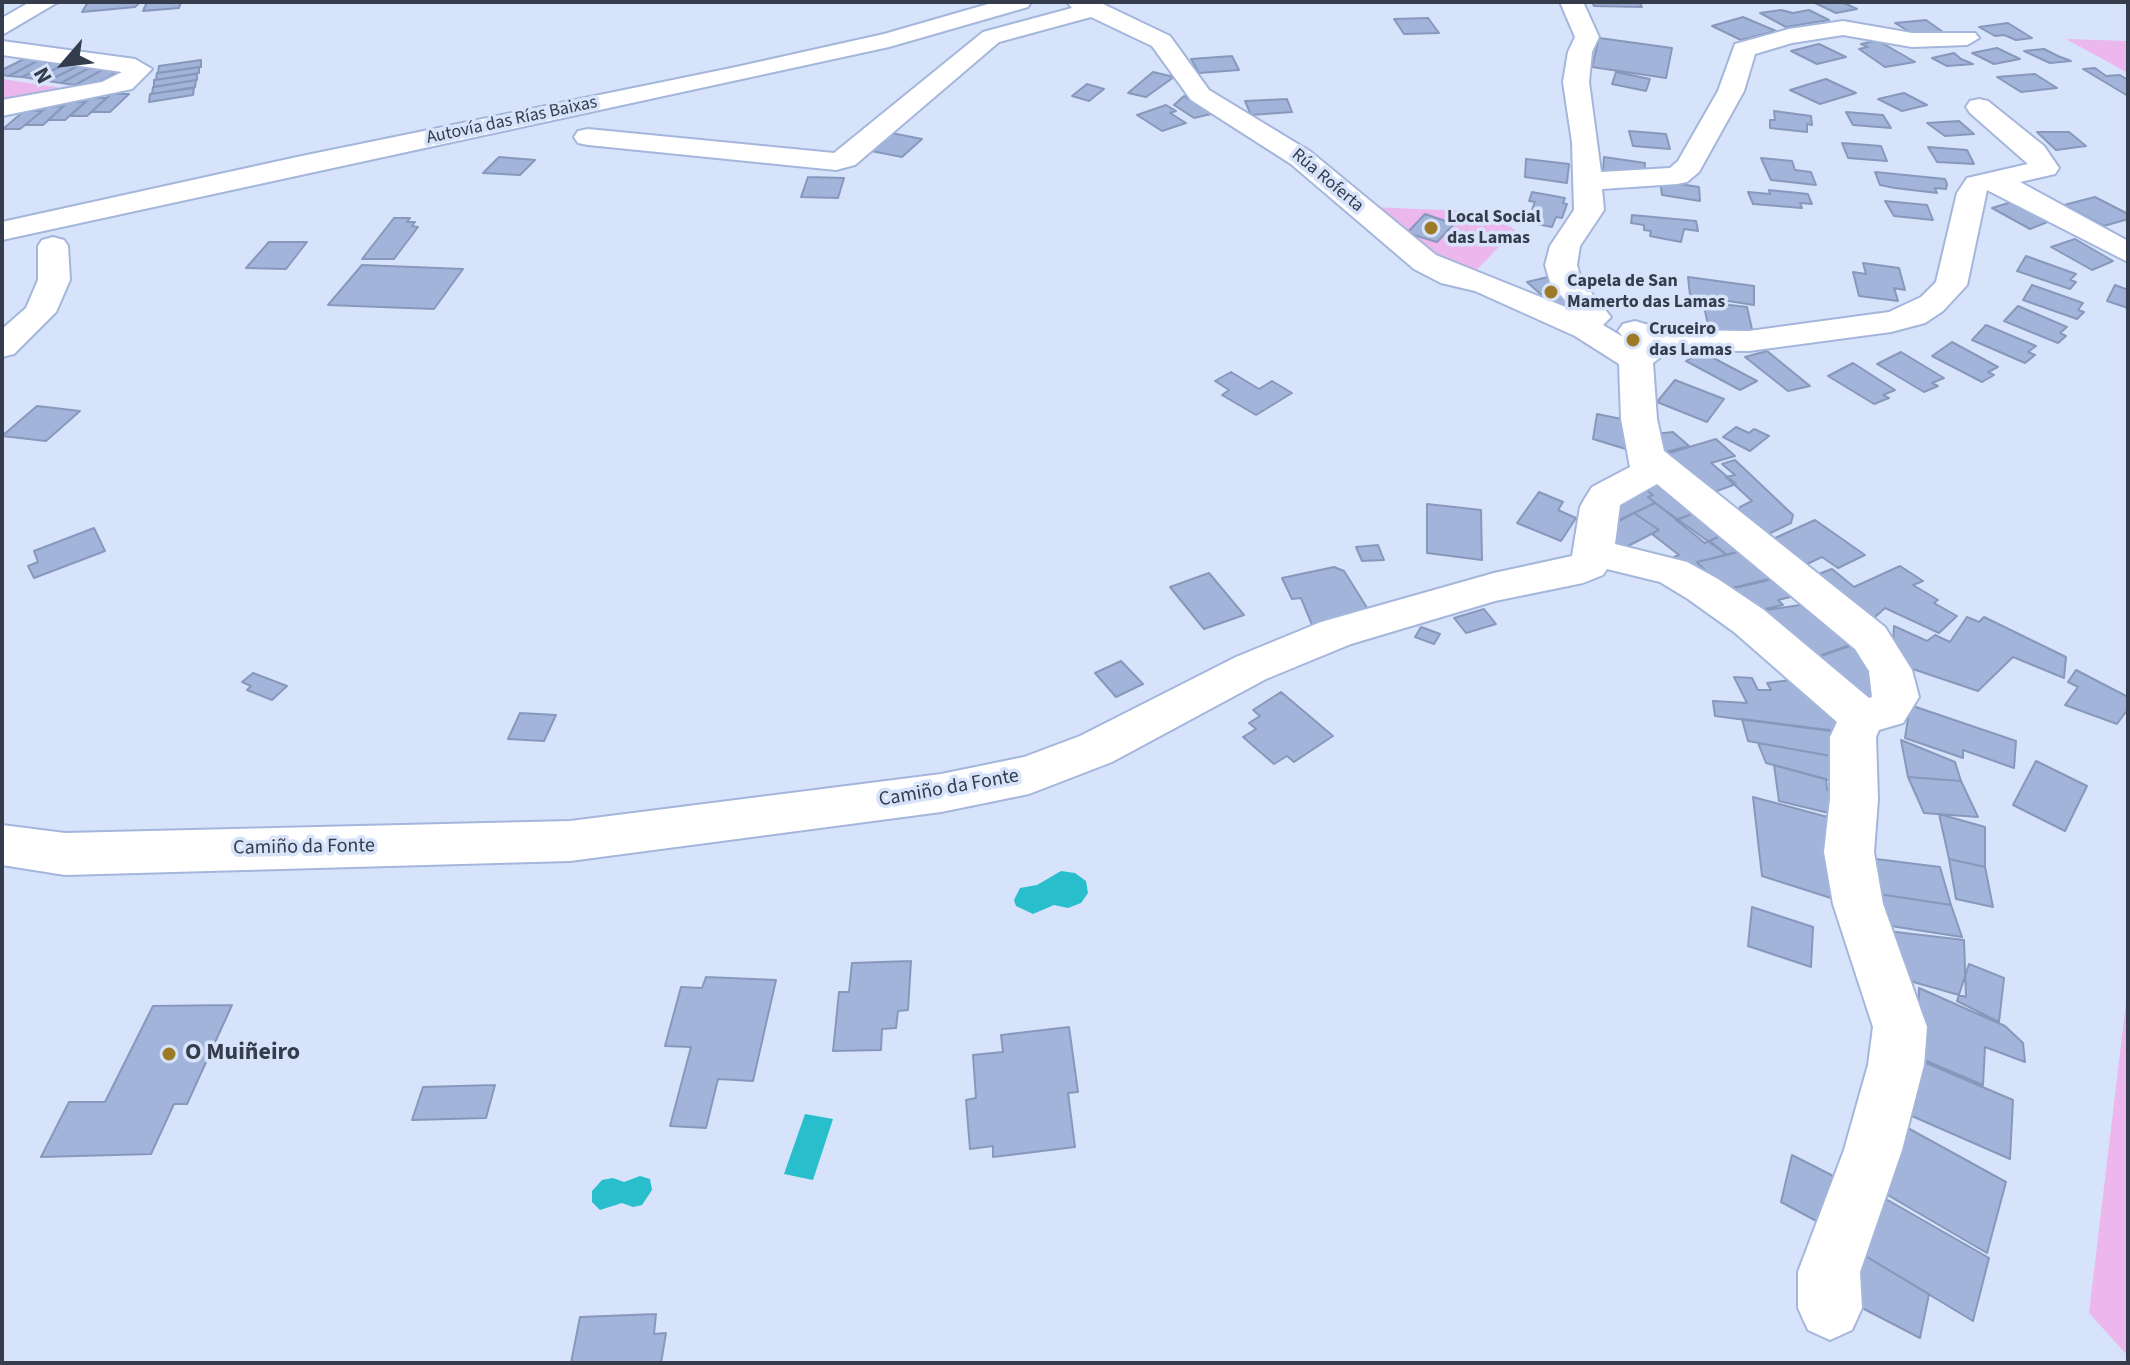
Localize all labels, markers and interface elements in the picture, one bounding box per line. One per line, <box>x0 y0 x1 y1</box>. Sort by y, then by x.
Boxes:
north arrow <box>24 24 104 104</box>
text: N <box>25 61 60 89</box>
street label: Autovía das Rías Baixas <box>425 92 599 150</box>
street label: Rúa Roferta <box>1287 145 1367 217</box>
place label: Local Social das Lamas <box>1447 207 1541 250</box>
marker: Local Social das Lamas <box>1422 219 1440 237</box>
place label: Capela de San Mamerto das Lamas <box>1567 271 1725 314</box>
marker: Capela de San Mamerto das Lamas <box>1542 283 1560 301</box>
place label: Cruceiro das Lamas <box>1649 319 1732 362</box>
marker: Cruceiro das Lamas <box>1624 331 1642 349</box>
street label: Camiño da Fonte <box>877 765 1021 813</box>
street label: Camiño da Fonte <box>233 835 375 861</box>
place label: O Muiñeiro <box>185 1040 300 1068</box>
marker: O Muiñeiro <box>160 1045 178 1063</box>

